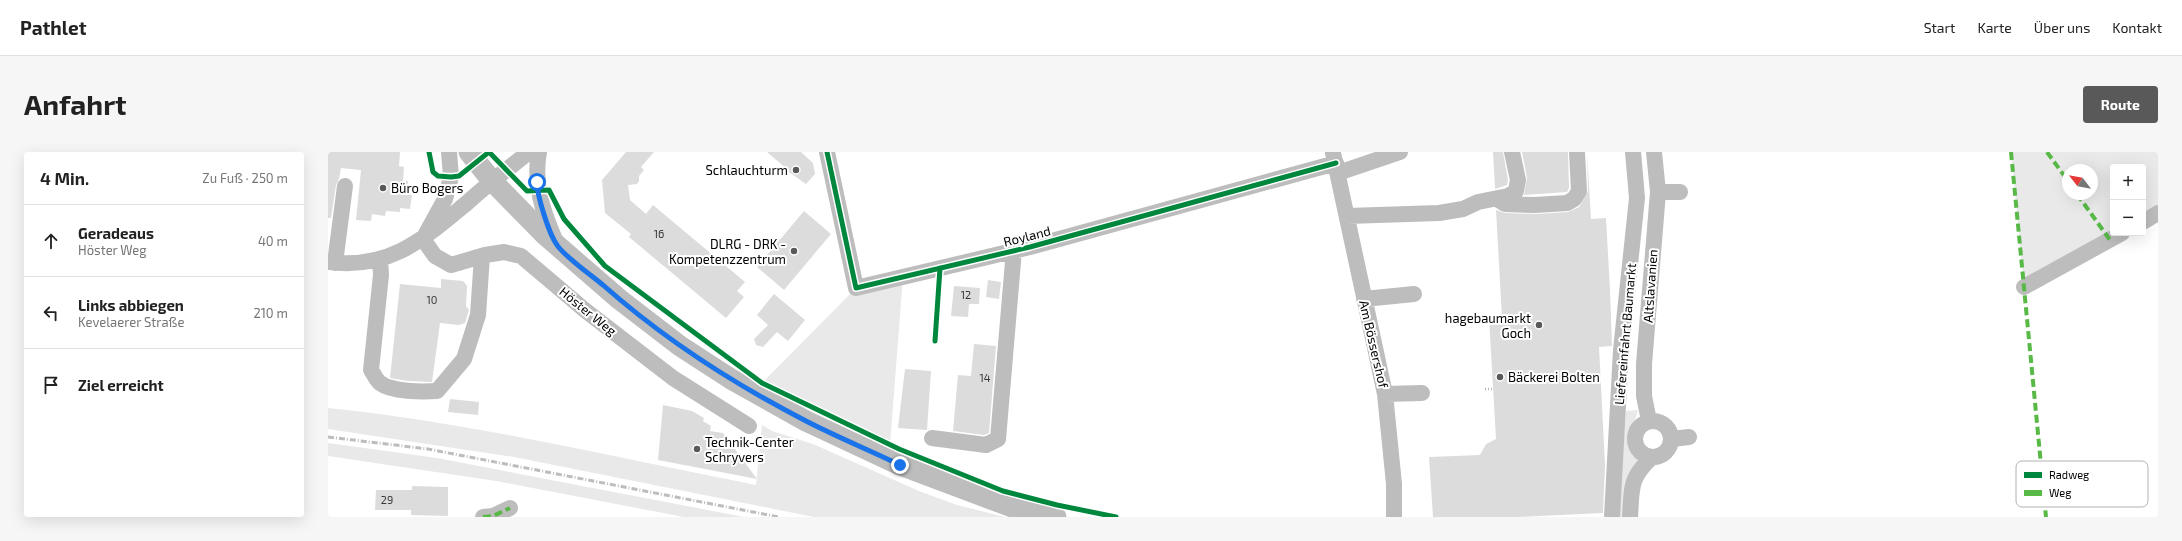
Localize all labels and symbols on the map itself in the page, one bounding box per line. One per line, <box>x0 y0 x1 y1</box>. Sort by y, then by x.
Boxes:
place label: Schlauchturm <box>706 162 788 178</box>
north arrow <box>2062 164 2098 200</box>
marker: Schlauchturm <box>791 165 801 175</box>
route start <box>528 173 546 191</box>
place label: Büro Bogers <box>391 180 463 196</box>
marker: Büro Bogers <box>378 183 388 193</box>
street label: Royland <box>1002 222 1052 250</box>
house number: 16 <box>654 227 664 240</box>
place label: DLRG - DRK - Kompetenzzentrum <box>669 236 786 267</box>
marker: DLRG - DRK - Kompetenzzentrum <box>789 246 799 256</box>
street label: Altslavanien <box>1639 249 1661 323</box>
street label: Liefereinfahrt Baumarkt <box>1611 262 1639 405</box>
street label: Höster Weg <box>556 283 620 339</box>
house number: 12 <box>961 288 971 301</box>
house number: 10 <box>426 293 438 306</box>
street label: Am Bössershof <box>1356 299 1392 391</box>
place label: hagebaumarkt Goch <box>1445 310 1531 341</box>
marker: hagebaumarkt Goch <box>1534 320 1544 330</box>
place label: Bäckerei Bolten <box>1508 369 1600 385</box>
house number: 14 <box>979 371 991 384</box>
marker: Bäckerei Bolten <box>1495 372 1505 382</box>
place label: Technik-Center Schryvers <box>705 434 794 465</box>
marker: Technik-Center Schryvers <box>692 444 702 454</box>
route end <box>891 456 909 474</box>
legend <box>2016 461 2148 507</box>
text: Radweg <box>2049 468 2089 481</box>
text: Weg <box>2049 486 2071 499</box>
house number: 29 <box>381 493 393 506</box>

